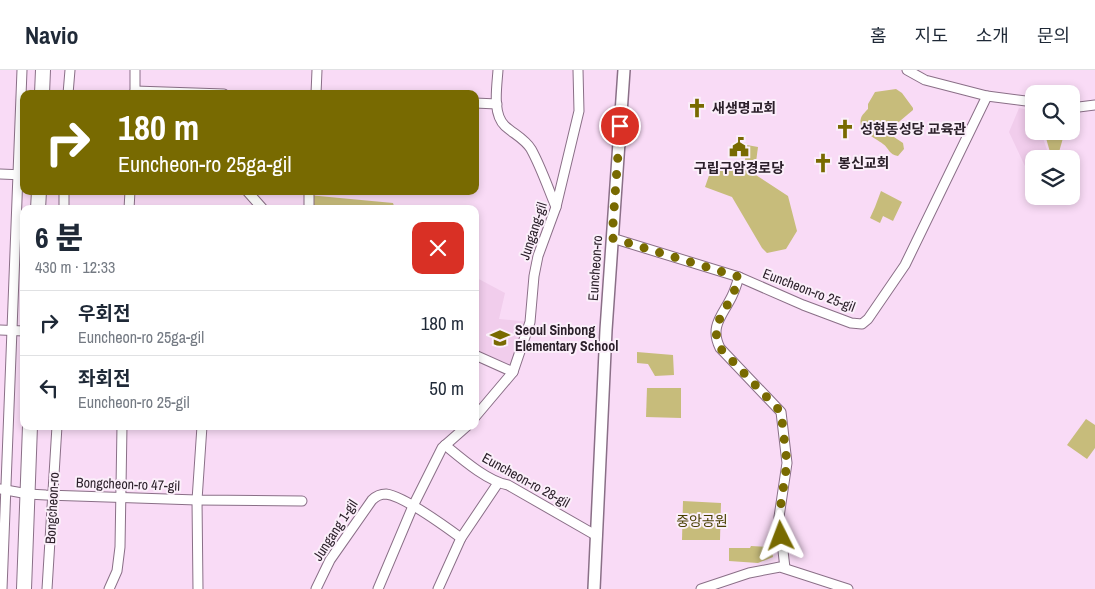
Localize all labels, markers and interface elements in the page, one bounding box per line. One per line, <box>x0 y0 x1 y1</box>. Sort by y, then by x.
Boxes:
text: Navio <box>25 19 79 51</box>
text: 홈 <box>870 23 887 48</box>
text: 지도 <box>915 23 948 48</box>
text: 소개 <box>976 23 1009 48</box>
text: 문의 <box>1037 23 1070 48</box>
map controls <box>1025 85 1080 205</box>
button: search <box>1025 85 1080 140</box>
church icon: 새생명교회 <box>686 97 708 119</box>
place label: 새생명교회 <box>712 99 776 117</box>
text: 180 m <box>118 104 199 151</box>
pin <box>599 105 641 147</box>
icon: right <box>35 110 100 175</box>
icon: arrive <box>606 112 634 140</box>
church icon: 성현동성당 교육관 <box>834 118 856 140</box>
place label: 성현동성당 교육관 <box>860 120 966 138</box>
public building icon: 구립구암경로당 <box>728 136 750 158</box>
text: Euncheon-ro 25ga-gil <box>118 149 292 179</box>
button: layers <box>1025 150 1080 205</box>
church icon: 봉신교회 <box>812 152 834 174</box>
place label: 봉신교회 <box>838 154 890 172</box>
place label: 구립구암경로당 <box>694 159 784 177</box>
street label: Jungang-gil <box>515 200 551 262</box>
text: 6 분 <box>35 217 83 257</box>
button: close <box>412 222 464 274</box>
street label: Euncheon-ro <box>584 235 606 301</box>
text: 430 m · 12:33 <box>35 256 115 278</box>
street label: Euncheon-ro 25-gil <box>760 264 858 316</box>
text: 우회전 <box>78 300 130 326</box>
icon: right <box>35 309 63 337</box>
text: 180 m <box>421 310 464 336</box>
place label: Seoul Sinbong Elementary School <box>515 321 618 355</box>
text: Euncheon-ro 25ga-gil <box>78 326 204 348</box>
school or university icon: Seoul Sinbong Elementary School <box>489 327 511 349</box>
text: 좌회전 <box>78 365 130 391</box>
icon: left <box>35 374 63 402</box>
text: 50 m <box>429 375 464 401</box>
text: Euncheon-ro 25-gil <box>78 391 190 413</box>
street label: Euncheon-ro 28-gil <box>479 448 573 512</box>
street label: Bongcheon-ro <box>41 472 63 544</box>
street label: Bongcheon-ro 47-gil <box>76 473 180 495</box>
street label: Jungang 1-gil <box>309 496 361 564</box>
position arrow <box>754 509 806 561</box>
park label: 중앙공원 <box>676 512 728 530</box>

